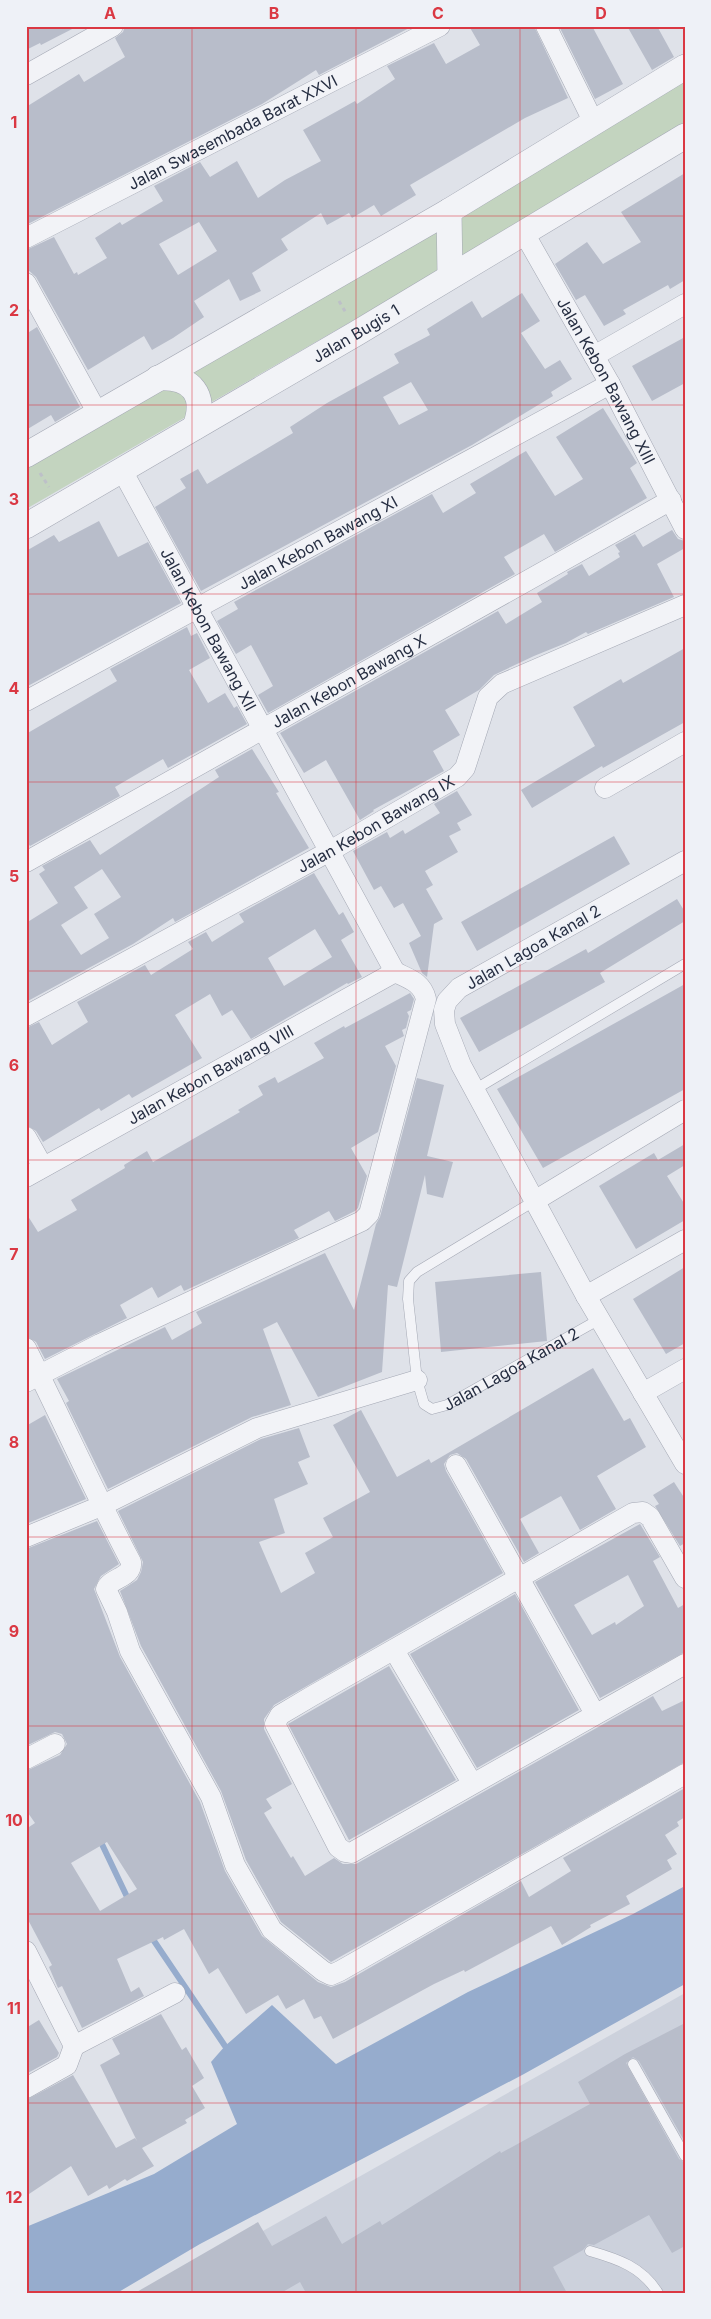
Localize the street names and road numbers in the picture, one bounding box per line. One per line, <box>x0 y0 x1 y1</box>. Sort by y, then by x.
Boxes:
street label: Jalan Swasembada Barat XXVI <box>124 70 341 194</box>
street label: Jalan Kebon Bawang XIII <box>553 294 660 467</box>
street label: Jalan Bugis 1 <box>309 300 403 367</box>
street label: Jalan Kebon Bawang XI <box>235 491 401 594</box>
street label: Jalan Kebon Bawang XII <box>156 544 261 714</box>
street label: Jalan Kebon Bawang X <box>268 630 429 732</box>
street label: Jalan Kebon Bawang IX <box>294 771 458 877</box>
street label: Jalan Lagoa Kanal 2 <box>462 900 604 994</box>
street label: Jalan Kebon Bawang VIII <box>124 1020 297 1129</box>
street label: Jalan Lagoa Kanal 2 <box>440 1323 582 1415</box>

